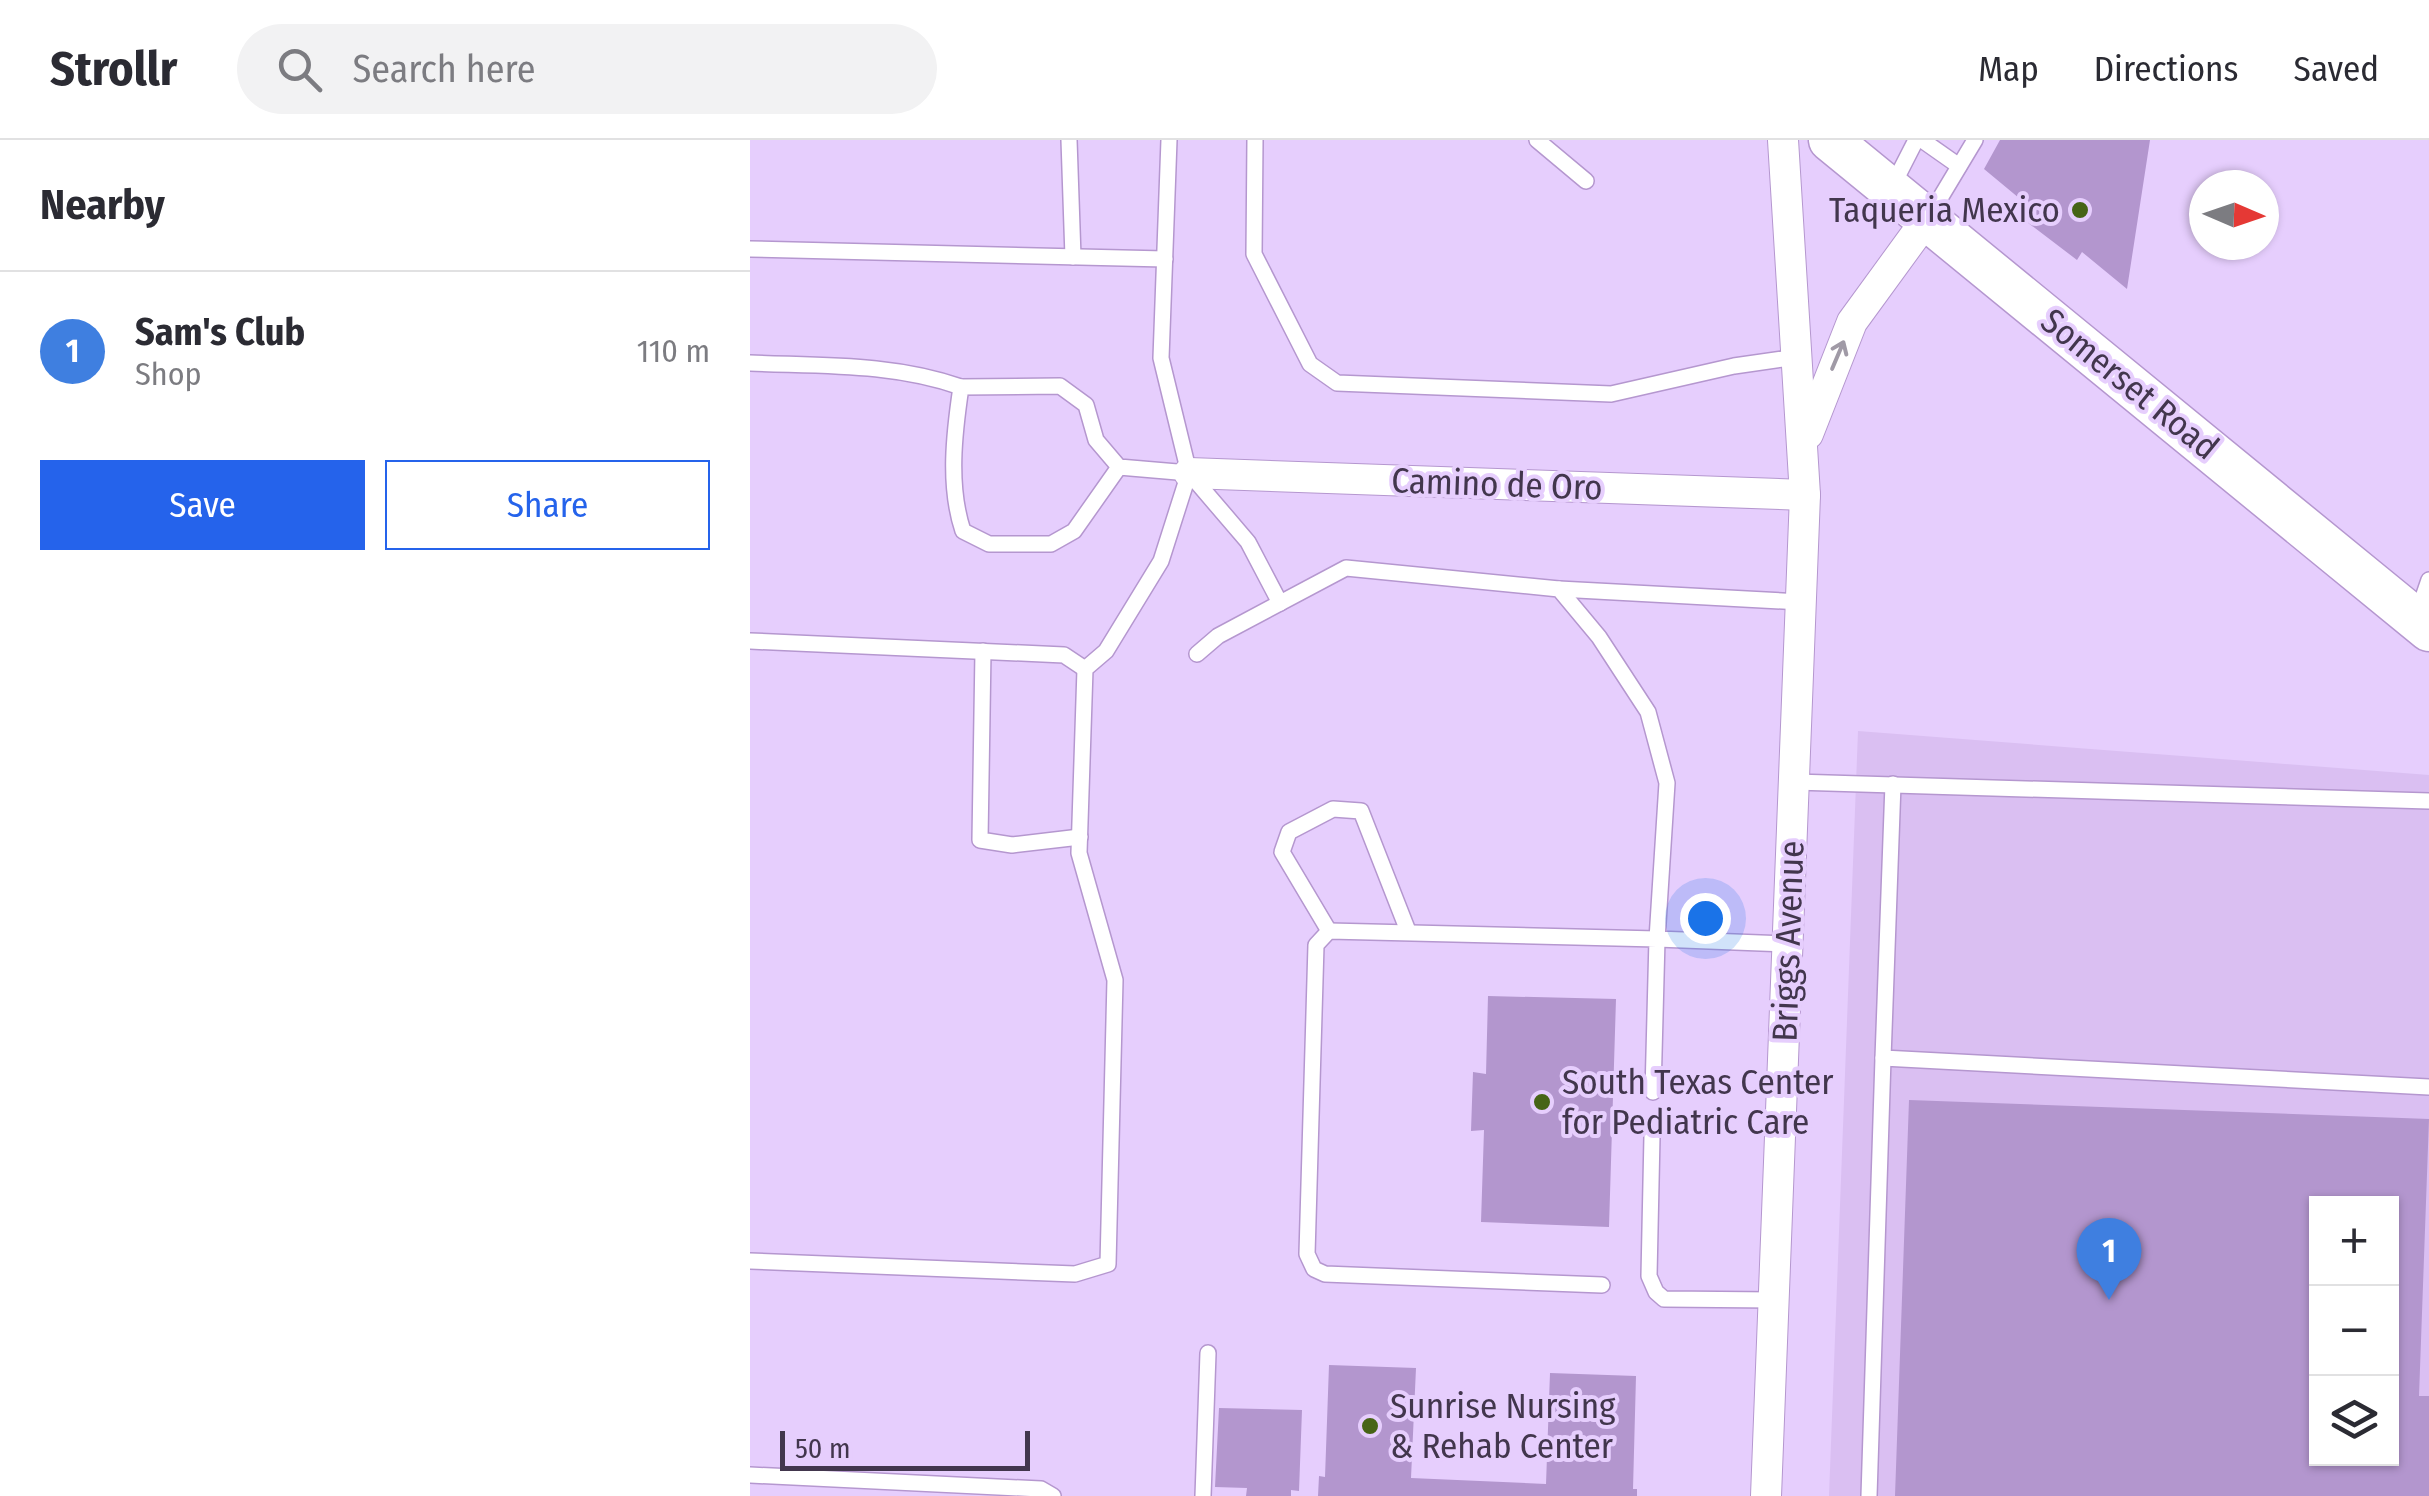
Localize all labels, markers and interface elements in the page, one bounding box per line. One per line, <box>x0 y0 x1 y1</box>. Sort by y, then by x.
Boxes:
search box <box>237 24 937 114</box>
text: Strollr <box>50 40 177 98</box>
icon: search <box>272 42 327 97</box>
text: Search here <box>352 46 536 92</box>
text: Map <box>1978 48 2039 90</box>
text: Directions <box>2094 48 2239 90</box>
text: Saved <box>2294 48 2379 90</box>
north arrow <box>2189 170 2279 260</box>
text: Nearby <box>40 180 165 230</box>
place label: Taqueria Mexico <box>1829 189 2060 231</box>
marker: Taqueria Mexico <box>2069 199 2091 221</box>
street label: Somerset Road <box>2033 300 2227 468</box>
text: Sam's Club <box>135 309 305 355</box>
text: 1 <box>66 332 79 370</box>
text: 110 m <box>637 332 710 370</box>
one-way arrow <box>1830 340 1848 371</box>
text: Shop <box>135 355 202 393</box>
street label: Camino de Oro <box>1391 459 1603 509</box>
button: Save <box>40 460 365 550</box>
button: Share <box>385 460 710 550</box>
street label: Briggs Avenue <box>1764 840 1812 1042</box>
your location <box>1680 893 1731 944</box>
place label: South Texas Center for Pediatric Care <box>1562 1061 1834 1143</box>
marker: South Texas Center for Pediatric Care <box>1531 1091 1553 1113</box>
map controls <box>2309 1196 2399 1466</box>
button: + <box>2309 1196 2399 1286</box>
pin: 1 <box>2076 1218 2142 1300</box>
button: − <box>2309 1286 2399 1376</box>
button: layers <box>2309 1376 2399 1466</box>
place label: Sunrise Nursing & Rehab Center <box>1390 1385 1616 1467</box>
marker: Sunrise Nursing & Rehab Center <box>1359 1415 1381 1437</box>
scale bar <box>780 1426 1030 1470</box>
text: 50 m <box>795 1432 851 1465</box>

